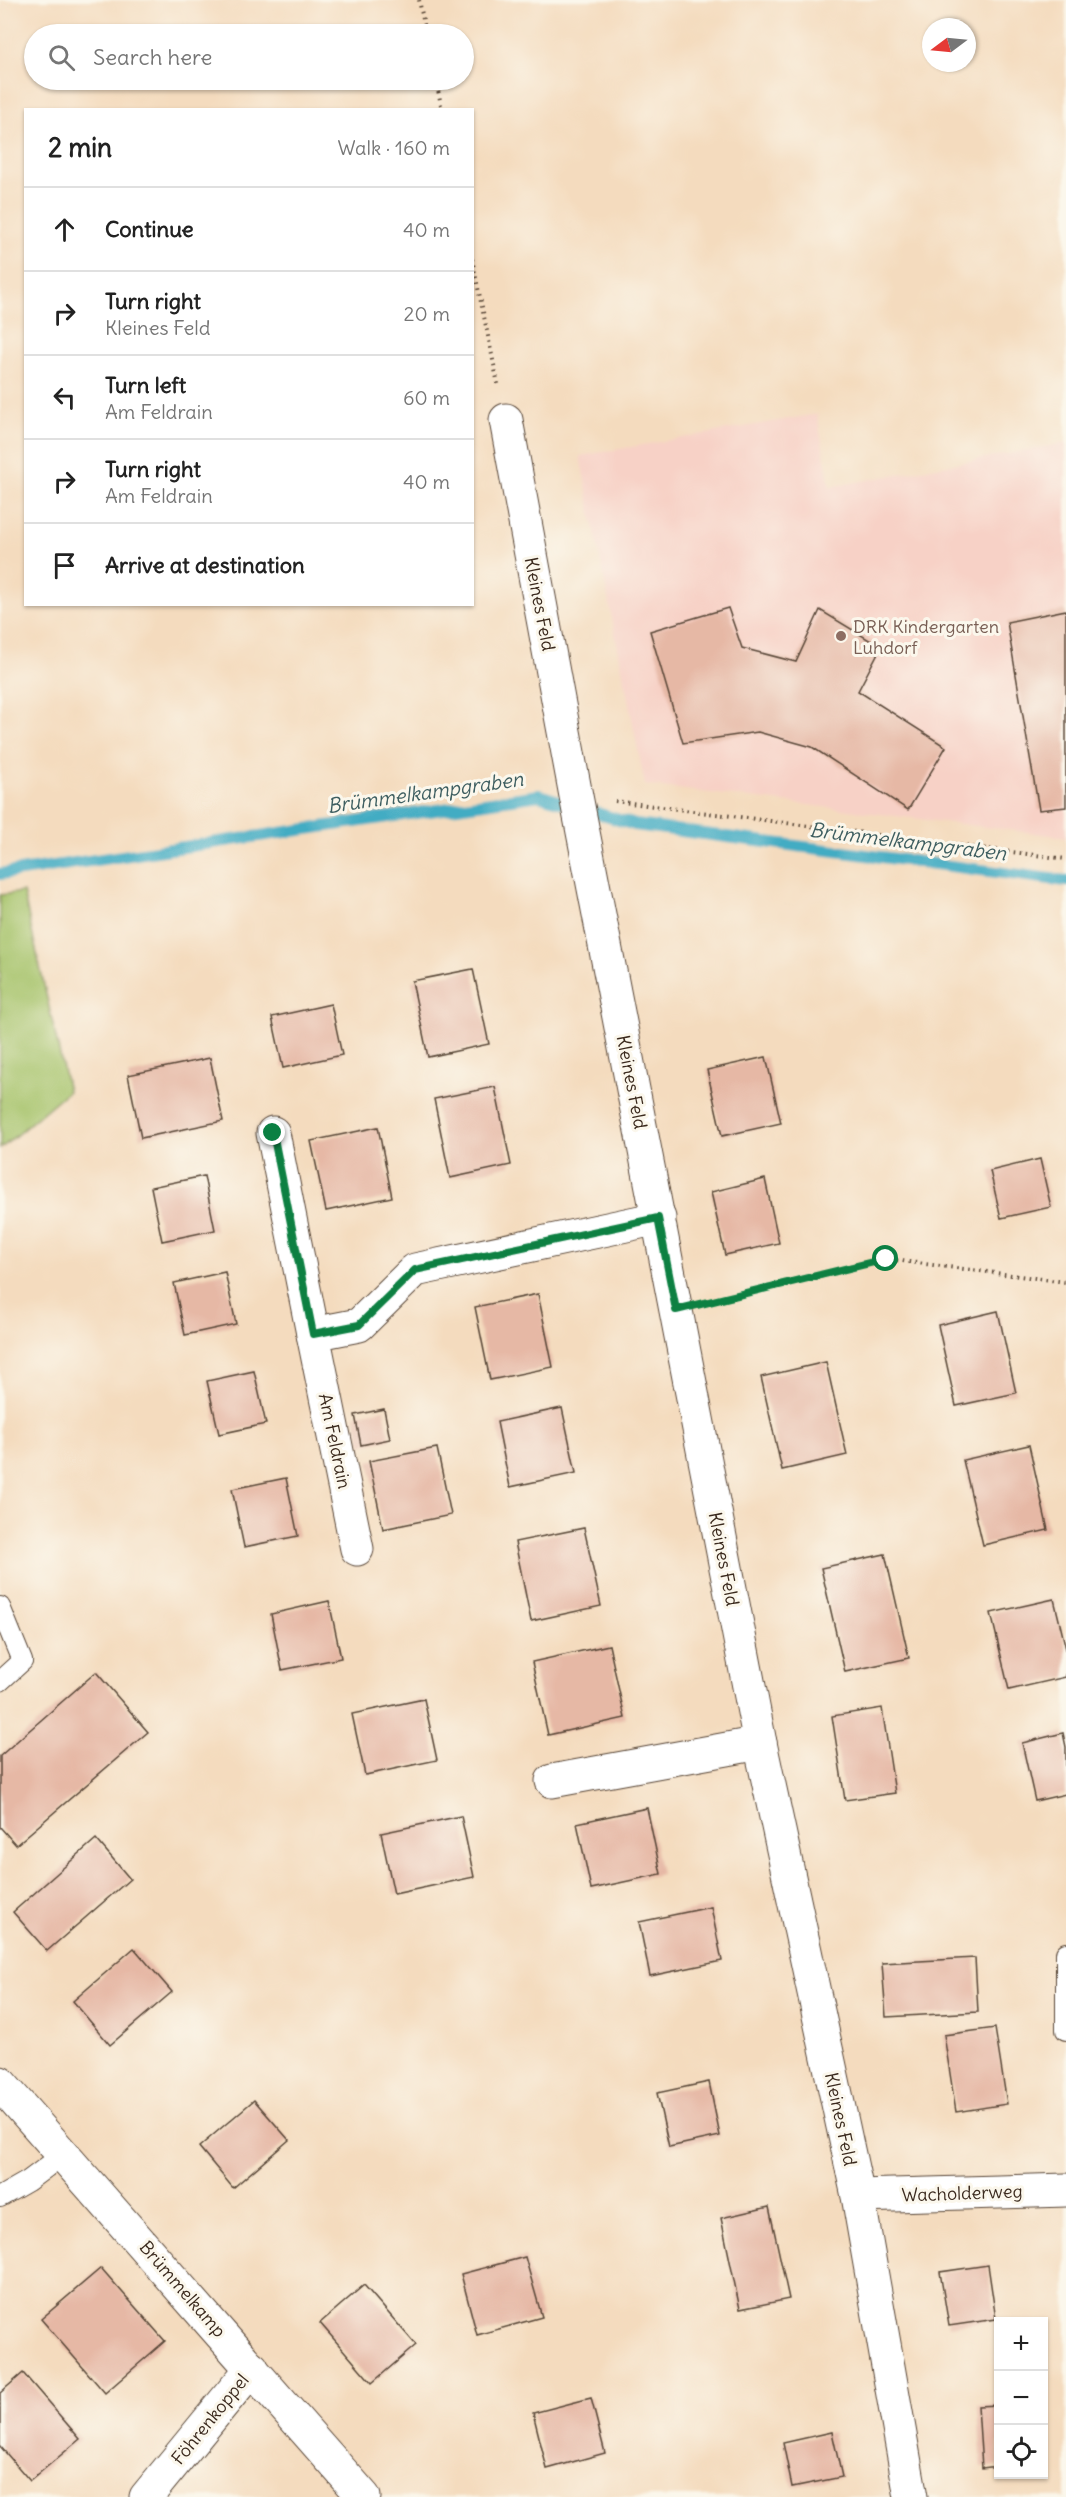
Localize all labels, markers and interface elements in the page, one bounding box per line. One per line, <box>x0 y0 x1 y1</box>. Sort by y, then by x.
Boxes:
north arrow <box>922 18 976 72</box>
search box <box>24 24 474 90</box>
icon: search <box>45 41 78 74</box>
text: Search here <box>93 43 212 71</box>
text: 2 min <box>48 131 112 164</box>
text: Walk · 160 m <box>337 135 450 160</box>
icon: ahead <box>48 213 81 246</box>
text: Continue <box>105 215 194 243</box>
text: 40 m <box>403 217 450 242</box>
text: Turn right <box>105 287 201 315</box>
icon: right <box>48 297 81 330</box>
text: 20 m <box>404 301 450 326</box>
text: Kleines Feld <box>105 315 211 340</box>
text: Turn left <box>105 371 186 399</box>
icon: left <box>48 381 81 414</box>
text: 60 m <box>403 385 450 410</box>
text: Am Feldrain <box>105 399 213 424</box>
text: Turn right <box>105 455 201 483</box>
icon: right <box>48 465 81 498</box>
text: 40 m <box>403 469 450 494</box>
text: Am Feldrain <box>105 483 213 508</box>
icon: arrive <box>48 549 81 582</box>
text: Arrive at destination <box>105 551 305 579</box>
street label: Kleines Feld <box>520 555 560 653</box>
place label: DRK Kindergarten Luhdorf <box>853 615 999 659</box>
marker: DRK Kindergarten Luhdorf <box>834 629 848 643</box>
water label: Brümmelkampgraben <box>325 766 525 818</box>
water label: Brümmelkampgraben <box>808 817 1008 865</box>
street label: Kleines Feld <box>612 1033 652 1131</box>
route end <box>259 1119 285 1145</box>
route start <box>872 1245 898 1271</box>
street label: Am Feldrain <box>314 1391 356 1491</box>
street label: Kleines Feld <box>704 1510 744 1608</box>
street label: Kleines Feld <box>820 2070 862 2168</box>
street label: Wacholderweg <box>901 2179 1023 2207</box>
street label: Brümmelkamp <box>135 2236 231 2342</box>
map controls <box>994 2317 1048 2479</box>
button: + <box>994 2317 1048 2371</box>
street label: Föhrenkoppel <box>166 2369 254 2469</box>
button: − <box>994 2371 1048 2425</box>
button: locate <box>994 2425 1048 2479</box>

